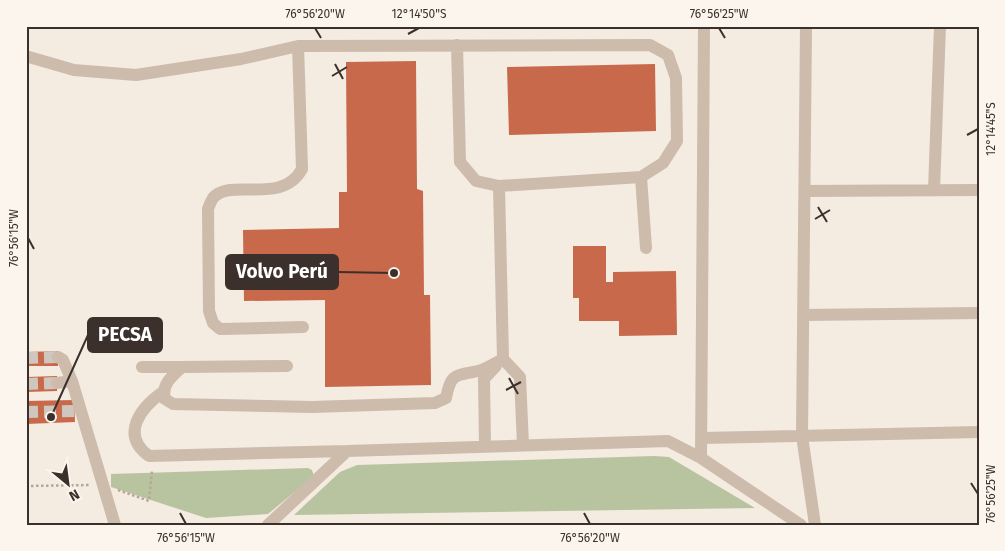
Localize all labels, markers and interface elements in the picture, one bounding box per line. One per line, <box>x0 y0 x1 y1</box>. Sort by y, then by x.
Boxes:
text: 76°56'20"W <box>285 7 345 21</box>
text: 12°14'50"S <box>392 7 447 21</box>
text: 76°56'25"W <box>690 7 748 21</box>
text: 12°14'45"S <box>984 102 998 156</box>
text: 76°56'15"W <box>7 209 21 267</box>
callout: Volvo Perú <box>226 255 338 289</box>
text: Volvo Perú <box>235 260 328 283</box>
callout: PECSA <box>88 318 162 352</box>
text: PECSA <box>98 323 153 346</box>
north arrow <box>42 458 92 508</box>
text: 76°56'25"W <box>984 465 998 523</box>
text: N <box>66 485 82 505</box>
text: 76°56'15"W <box>157 531 215 545</box>
text: 76°56'20"W <box>560 531 620 545</box>

